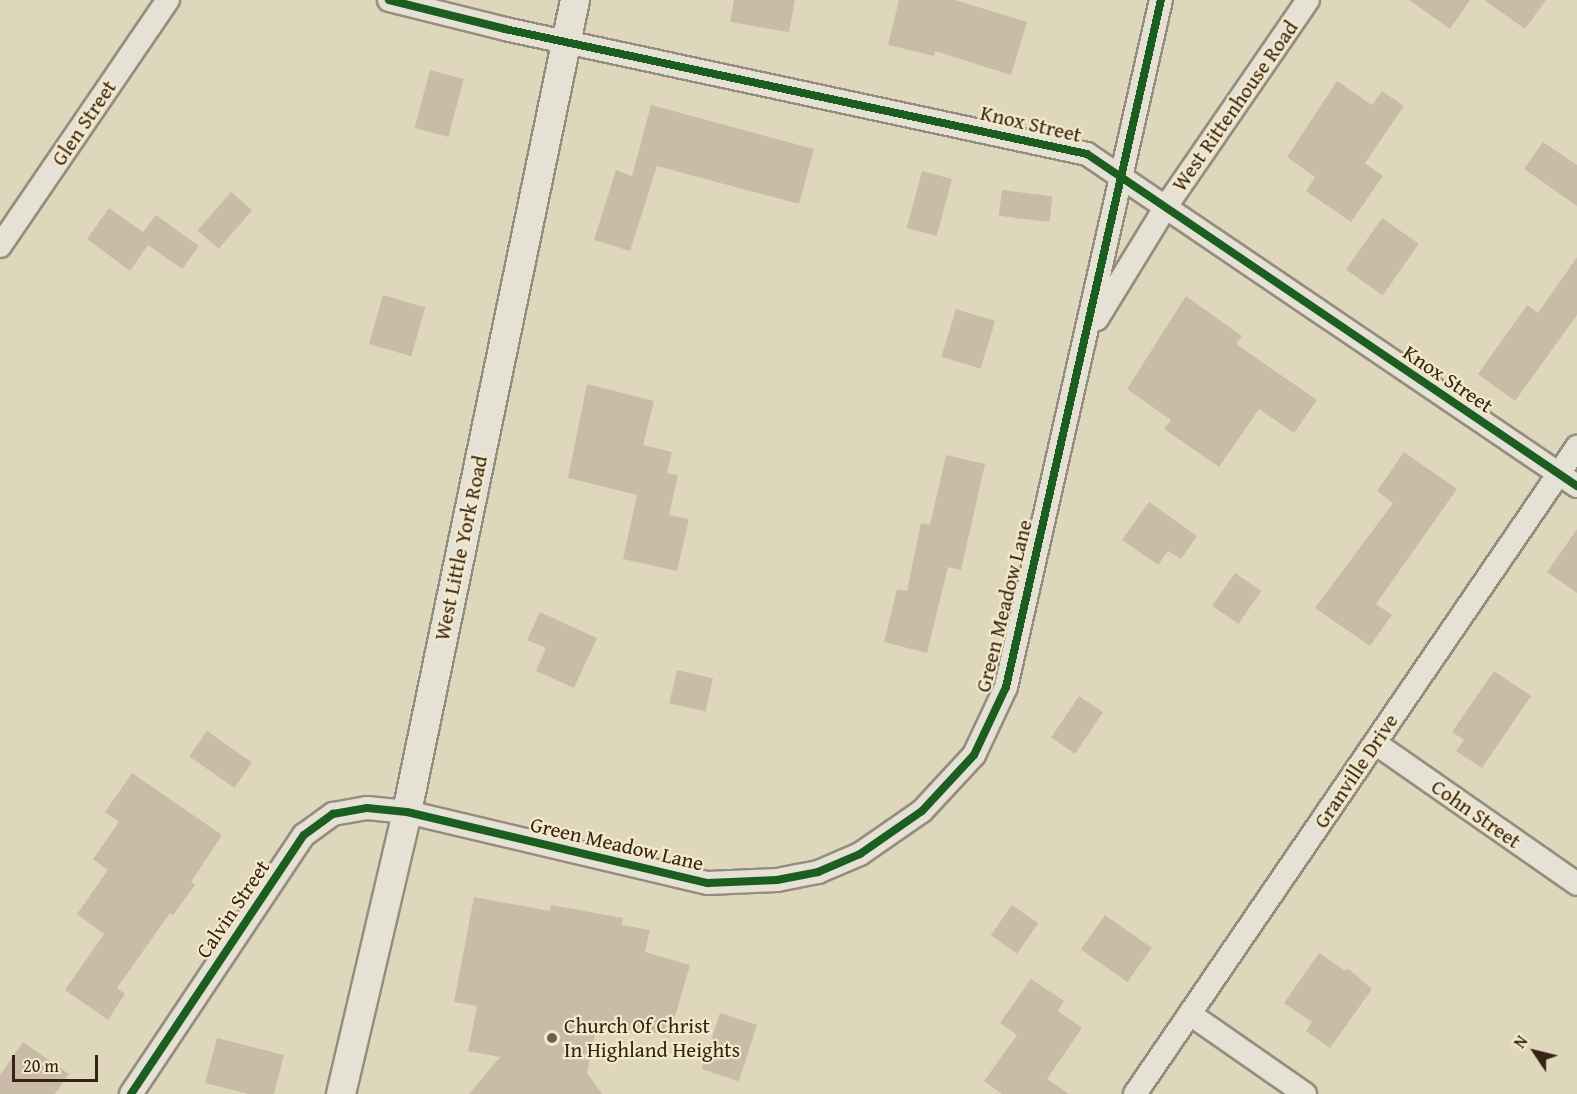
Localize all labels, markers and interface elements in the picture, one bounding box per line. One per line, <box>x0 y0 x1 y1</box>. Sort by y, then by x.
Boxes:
street label: West Rittenhouse Road <box>1167 16 1303 196</box>
street label: Glen Street <box>46 75 122 171</box>
street label: Knox Street <box>978 100 1084 148</box>
street label: Knox Street <box>1398 340 1498 418</box>
street label: West Little York Road <box>429 453 493 643</box>
street label: Green Meadow Lane <box>970 517 1038 695</box>
street label: Granville Drive <box>1309 709 1403 833</box>
street label: Cohn Street <box>1426 774 1526 854</box>
street label: Green Meadow Lane <box>528 812 706 876</box>
street label: Calvin Street <box>191 855 275 963</box>
place label: Church Of Christ In Highland Heights <box>564 1013 740 1063</box>
north arrow <box>1505 1022 1565 1082</box>
text: N <box>1507 1030 1533 1053</box>
marker: Church Of Christ In Highland Heights <box>545 1031 559 1045</box>
scale bar <box>15 1043 100 1081</box>
text: 20 m <box>23 1052 59 1079</box>

